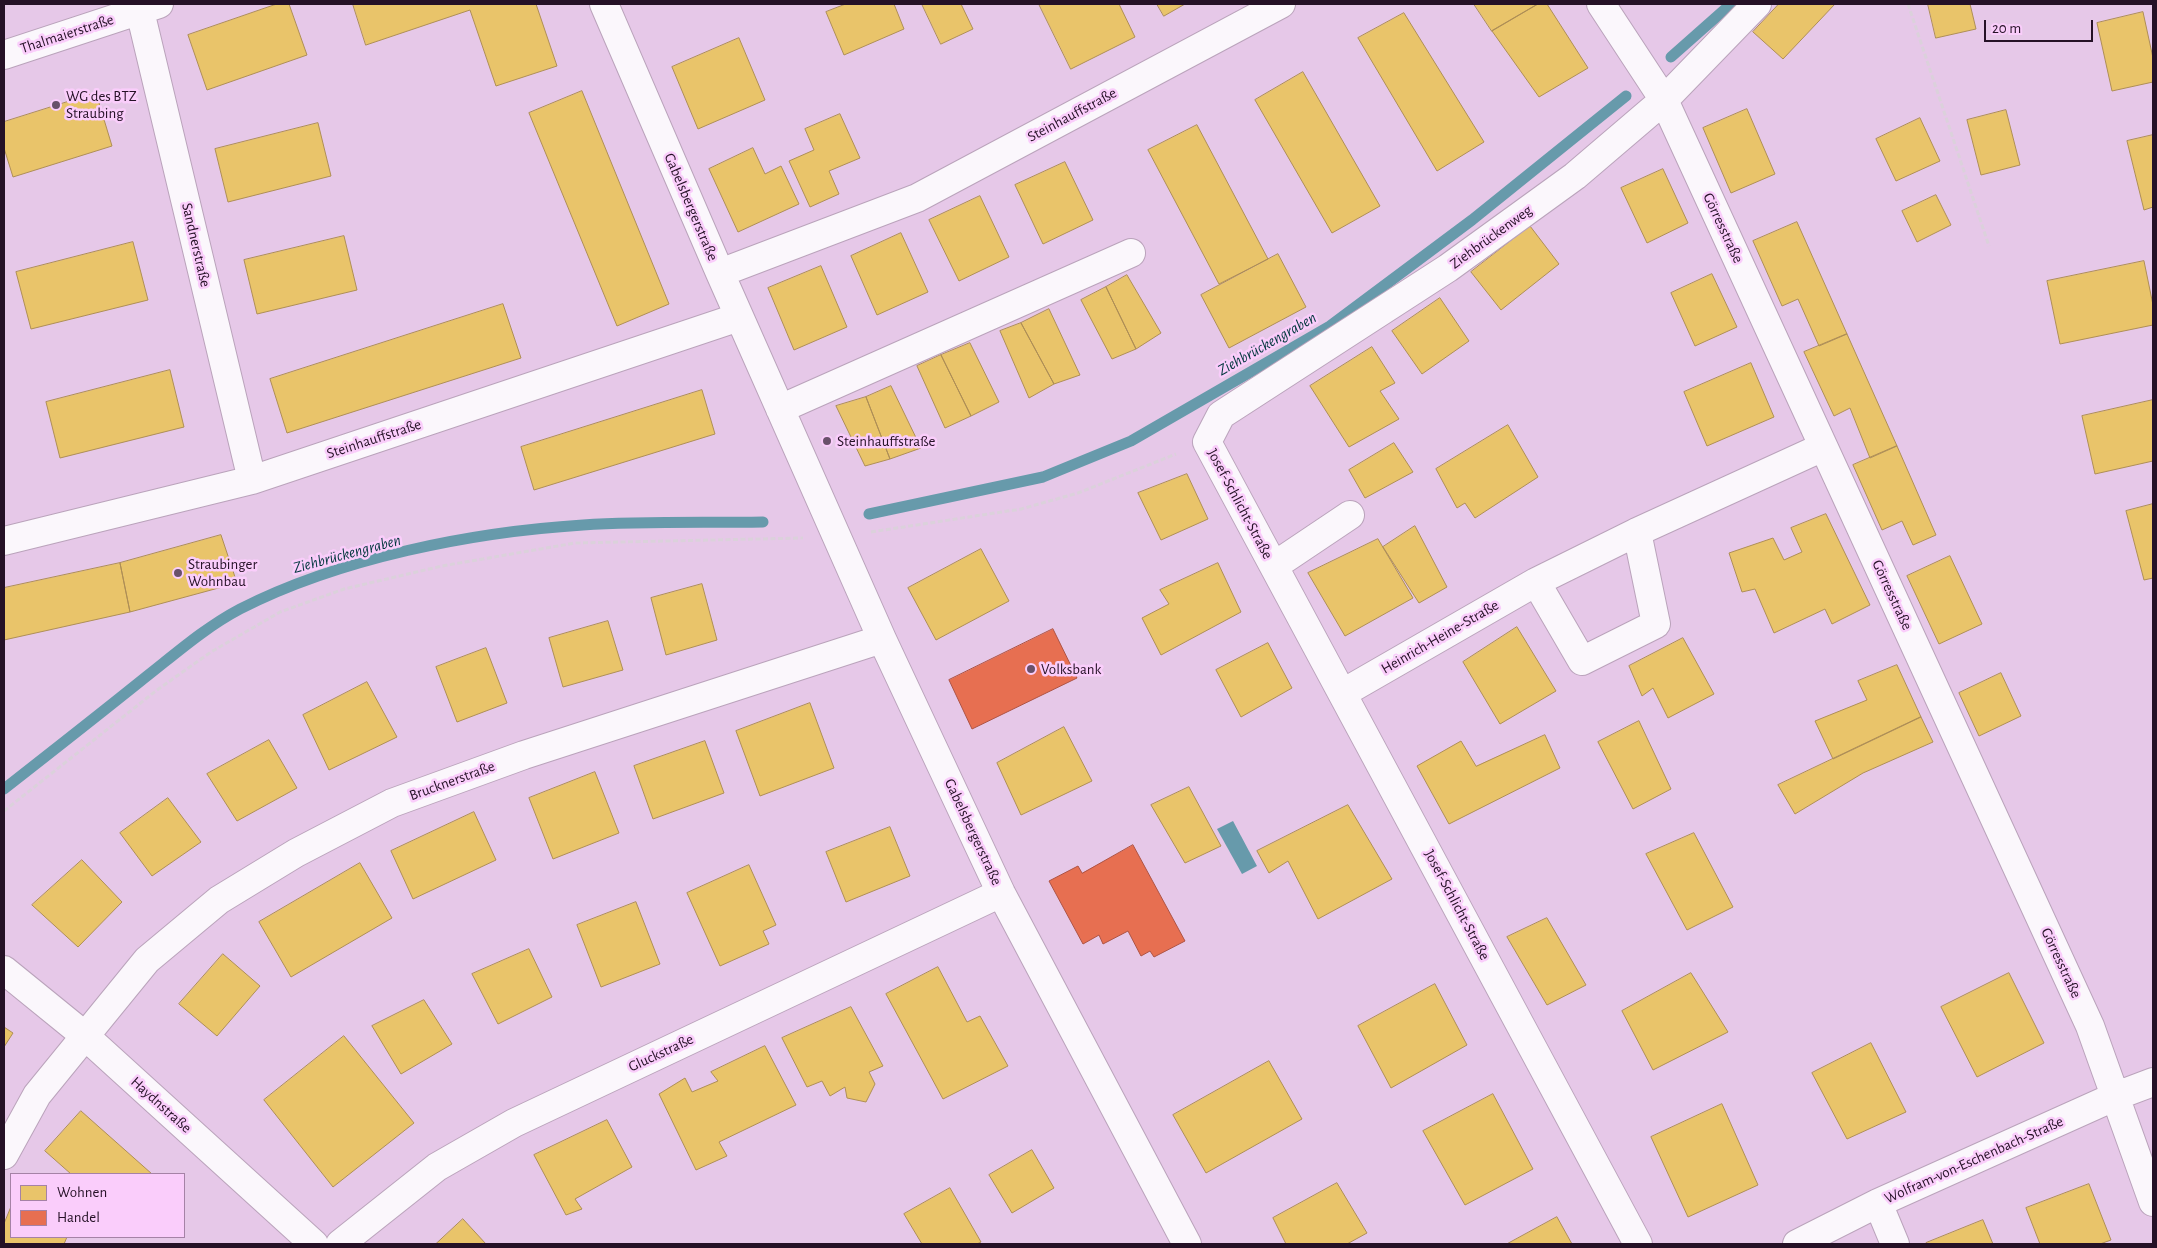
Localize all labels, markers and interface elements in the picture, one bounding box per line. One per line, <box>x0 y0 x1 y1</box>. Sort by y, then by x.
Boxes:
street label: Thalmaierstraße <box>18 10 116 58</box>
scale bar <box>1987 10 2096 42</box>
text: 20 m <box>1992 21 2021 36</box>
street label: Steinhauffstraße <box>1024 84 1120 146</box>
place label: WG des BTZ Straubing <box>66 87 137 122</box>
marker: WG des BTZ Straubing <box>50 99 62 111</box>
street label: Gabelsbergerstraße <box>660 150 722 264</box>
street label: Görresstraße <box>1699 190 1747 266</box>
street label: Sandnerstraße <box>178 201 214 289</box>
street label: Ziehbrückenweg <box>1446 201 1536 273</box>
water label: Ziehbrückengraben <box>1214 308 1320 380</box>
street label: Steinhauffstraße <box>324 415 424 463</box>
place label: Steinhauffstraße <box>837 432 935 450</box>
marker: Steinhauffstraße <box>821 435 833 447</box>
street label: Josef-Schlicht-Straße <box>1203 446 1277 562</box>
water label: Ziehbrückengraben <box>291 530 403 578</box>
place label: Straubinger Wohnbau <box>188 555 257 590</box>
street label: Görresstraße <box>1868 557 1916 633</box>
marker: Straubinger Wohnbau <box>172 567 184 579</box>
street label: Heinrich-Heine-Straße <box>1378 596 1502 678</box>
place label: Volksbank <box>1041 660 1101 678</box>
marker: Volksbank <box>1025 663 1037 675</box>
street label: Brucknerstraße <box>407 757 497 805</box>
street label: Gabelsbergerstraße <box>940 776 1006 888</box>
street label: Josef-Schlicht-Straße <box>1420 847 1494 963</box>
street label: Görresstraße <box>2037 925 2085 1001</box>
street label: Gluckstraße <box>625 1030 697 1076</box>
street label: Haydnstraße <box>127 1073 195 1137</box>
street label: Wolfram-von-Eschenbach-Straße <box>1882 1112 2066 1208</box>
legend <box>10 1173 185 1238</box>
text: Wohnen <box>57 1185 107 1200</box>
text: Handel <box>57 1210 100 1225</box>

